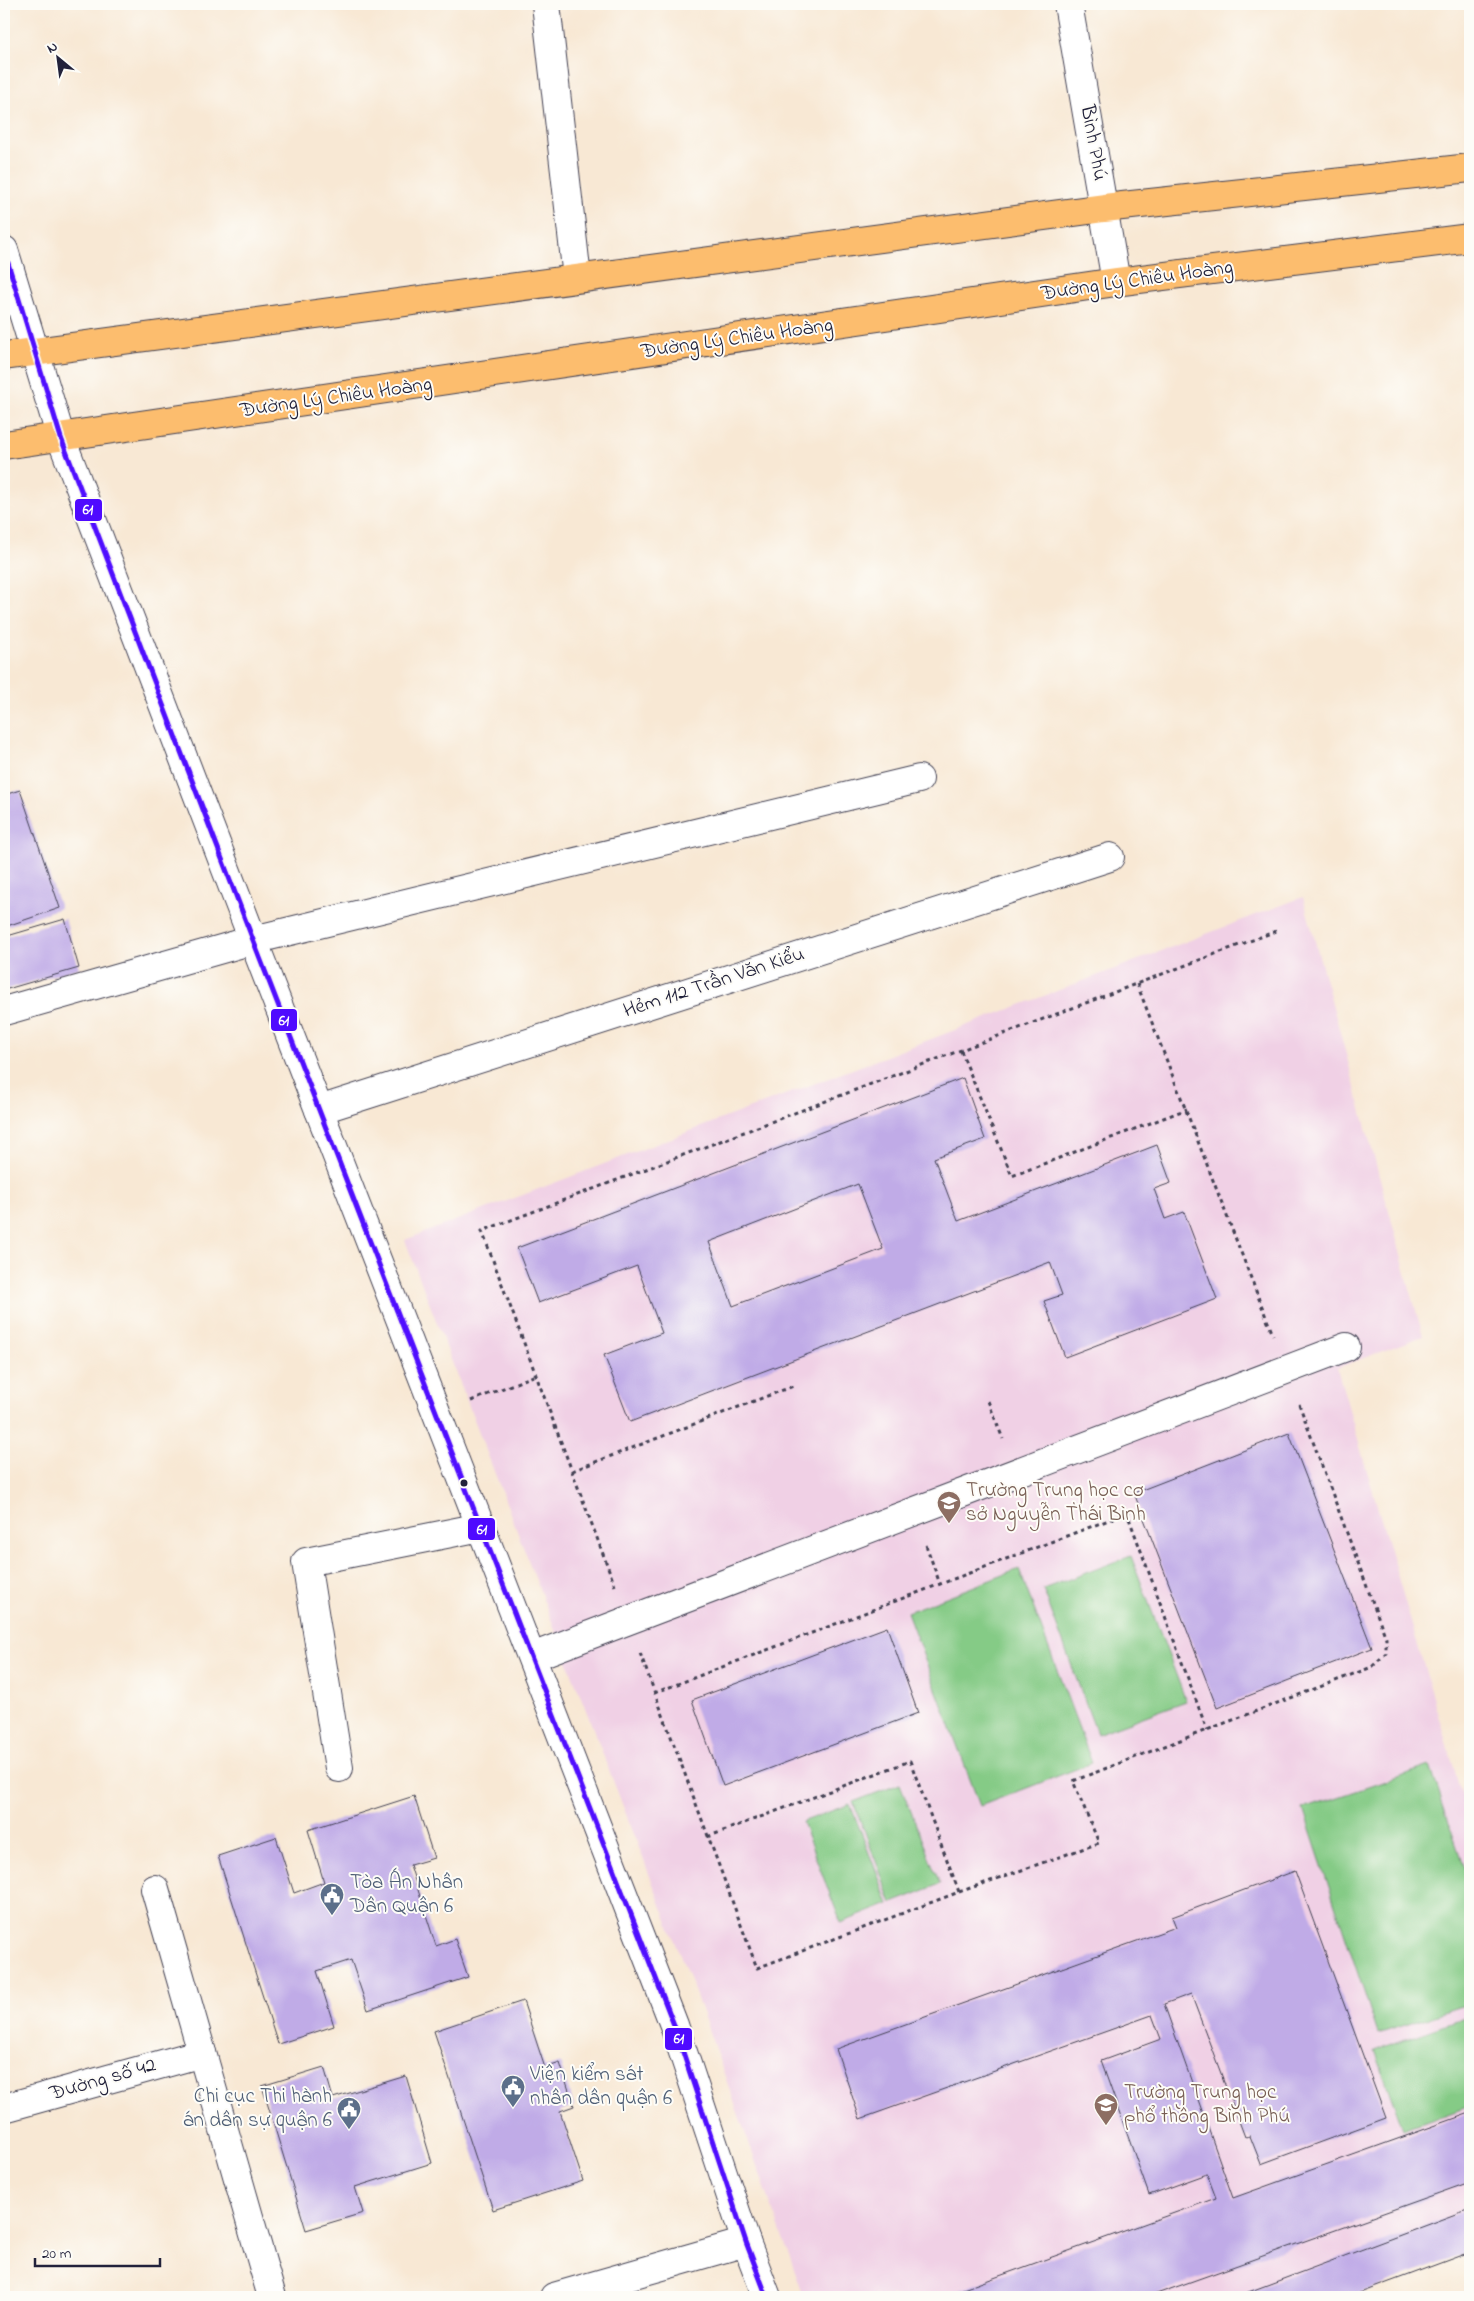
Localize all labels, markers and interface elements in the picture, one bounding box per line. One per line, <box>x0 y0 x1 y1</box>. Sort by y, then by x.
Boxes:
north arrow <box>32 32 82 82</box>
text: N <box>43 36 62 59</box>
street label: Bình Phú <box>1071 102 1114 183</box>
street label: Đường Lý Chiêu Hoàng <box>1038 253 1235 311</box>
street label: Đường Lý Chiêu Hoàng <box>638 311 835 369</box>
street label: Đường Lý Chiêu Hoàng <box>237 370 434 428</box>
line badge: 61 <box>74 498 103 522</box>
text: 61 <box>82 500 94 521</box>
street label: Hẻm 112 Trần Văn Kiểu <box>619 940 809 1026</box>
line badge: 61 <box>270 1008 298 1032</box>
text: 61 <box>278 1011 290 1032</box>
place label: Trường Trung học cơ sở Nguyễn Thái Bình <box>966 1476 1146 1532</box>
unlabelled marker <box>459 1478 469 1488</box>
school or university icon: Trường Trung học cơ sở Nguyễn Thái Bình <box>936 1490 962 1524</box>
line badge: 61 <box>467 1517 496 1541</box>
text: 61 <box>476 1520 488 1541</box>
place label: Tòa Án Nhân Dân Quận 6 <box>349 1867 463 1922</box>
public building icon: Tòa Án Nhân Dân Quận 6 <box>319 1882 345 1916</box>
line badge: 61 <box>664 2027 693 2051</box>
text: 61 <box>673 2029 685 2050</box>
street label: Đường số 42 <box>45 2051 160 2112</box>
place label: Viện kiểm sát nhân dân quận 6 <box>529 2060 672 2114</box>
public building icon: Viện kiểm sát nhân dân quận 6 <box>500 2074 526 2108</box>
place label: Trường Trung học phổ thông Bình Phú <box>1124 2078 1290 2134</box>
place label: Chi cục Thi hành án dân sự quận 6 <box>183 2082 332 2136</box>
school or university icon: Trường Trung học phổ thông Bình Phú <box>1093 2092 1119 2126</box>
public building icon: Chi cục Thi hành án dân sự quận 6 <box>336 2096 362 2130</box>
scale bar <box>35 2236 160 2268</box>
text: 20 m <box>42 2243 72 2265</box>

